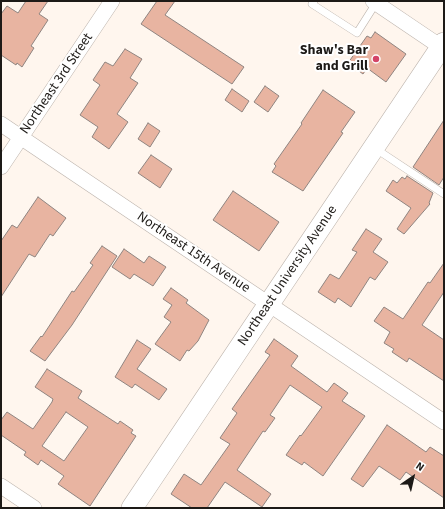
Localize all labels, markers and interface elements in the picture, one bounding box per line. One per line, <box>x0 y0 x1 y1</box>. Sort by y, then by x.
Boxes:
street label: Northeast 3rd Street <box>17 30 97 138</box>
place label: Shaw's Bar and Grill <box>300 43 368 76</box>
marker: Shaw's Bar and Grill <box>371 54 381 64</box>
street label: Northeast University Avenue <box>235 203 341 349</box>
street label: Northeast 15th Avenue <box>133 209 253 297</box>
north arrow <box>393 457 433 497</box>
text: N <box>413 458 427 475</box>

